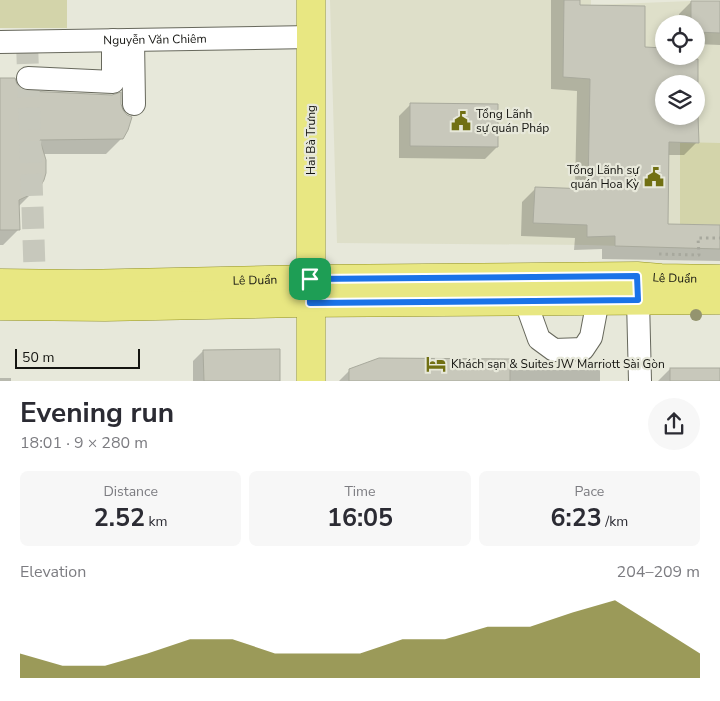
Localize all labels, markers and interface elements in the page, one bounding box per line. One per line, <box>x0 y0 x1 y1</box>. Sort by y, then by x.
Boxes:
map controls <box>655 15 705 125</box>
button: locate <box>655 15 705 65</box>
street label: Nguyễn Văn Chiêm <box>103 31 207 48</box>
button: layers <box>655 75 705 125</box>
street label: Hai Bà Trưng <box>303 105 319 175</box>
place label: Tổng Lãnh sự quán Pháp <box>476 106 549 136</box>
public building icon: Tổng Lãnh sự quán Pháp <box>450 110 472 132</box>
place label: Tổng Lãnh sự quán Hoa Kỳ <box>567 162 640 192</box>
public building icon: Tổng Lãnh sự quán Hoa Kỳ <box>643 166 665 188</box>
pin <box>289 258 331 300</box>
icon: arrive <box>296 265 324 293</box>
street label: Lê Duẩn <box>652 269 697 287</box>
street label: Lê Duẩn <box>232 272 278 289</box>
scale bar <box>15 346 140 369</box>
text: 50 m <box>22 348 54 367</box>
hotel icon: Khách sạn & Suites JW Marriott Sài Gòn <box>425 353 447 375</box>
place label: Khách sạn & Suites JW Marriott Sài Gòn <box>451 356 665 372</box>
text: Evening run <box>20 394 174 432</box>
button: share <box>648 398 700 450</box>
text: 18:01 · 9 × 280 m <box>20 432 148 454</box>
text: Distance <box>103 482 158 501</box>
text: Time <box>344 482 376 501</box>
text: Pace <box>574 482 604 501</box>
text: 2.52 <box>94 501 145 535</box>
text: 16:05 <box>327 501 393 535</box>
text: 6:23 <box>550 501 602 535</box>
text: km <box>145 512 168 531</box>
text: /km <box>602 512 628 531</box>
text: Elevation <box>20 561 86 583</box>
text: 204–209 m <box>617 561 700 583</box>

